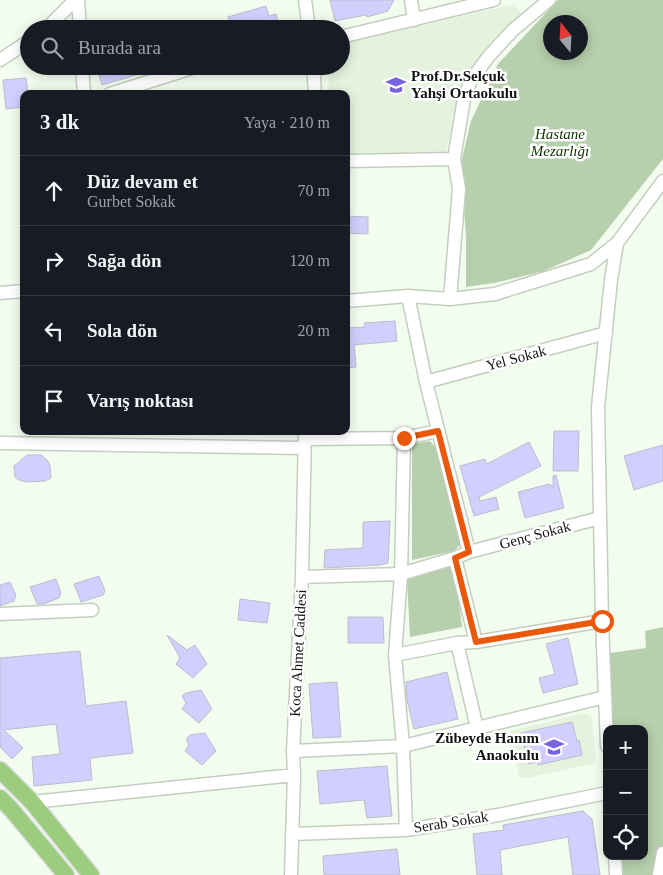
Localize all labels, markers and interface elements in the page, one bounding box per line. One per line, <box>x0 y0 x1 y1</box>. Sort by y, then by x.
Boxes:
north arrow <box>543 15 588 60</box>
search box <box>20 20 350 75</box>
icon: search <box>38 34 66 62</box>
text: Burada ara <box>78 37 161 58</box>
place label: Prof.Dr.Selçuk Yahşi Ortaokulu <box>411 68 517 101</box>
school or university icon: Prof.Dr.Selçuk Yahşi Ortaokulu <box>385 74 407 96</box>
text: 3 dk <box>40 110 79 134</box>
text: Yaya · 210 m <box>244 114 330 131</box>
park label: Hastane Mezarlığı <box>530 126 589 159</box>
text: Düz devam et <box>87 171 198 192</box>
icon: ahead <box>40 177 68 205</box>
text: 70 m <box>298 182 330 199</box>
text: Gurbet Sokak <box>87 193 175 210</box>
icon: right <box>40 247 68 275</box>
text: Sağa dön <box>87 250 161 271</box>
text: 120 m <box>290 252 330 269</box>
icon: left <box>40 317 68 345</box>
text: Sola dön <box>87 320 157 341</box>
text: 20 m <box>298 322 330 339</box>
street label: Yel Sokak <box>484 342 548 374</box>
icon: arrive <box>40 387 68 415</box>
text: Varış noktası <box>87 390 193 411</box>
route end <box>393 427 416 450</box>
street label: Genç Sokak <box>498 518 573 552</box>
street label: Koca Ahmet Caddesi <box>287 589 309 717</box>
route start <box>591 610 614 633</box>
map controls <box>603 725 648 860</box>
button: + <box>603 725 648 770</box>
place label: Zübeyde Hanım Anaokulu <box>435 730 539 763</box>
school or university icon: Zübeyde Hanım Anaokulu <box>543 736 565 758</box>
button: − <box>603 770 648 815</box>
street label: Serab Sokak <box>413 808 490 836</box>
button: locate <box>603 815 648 860</box>

